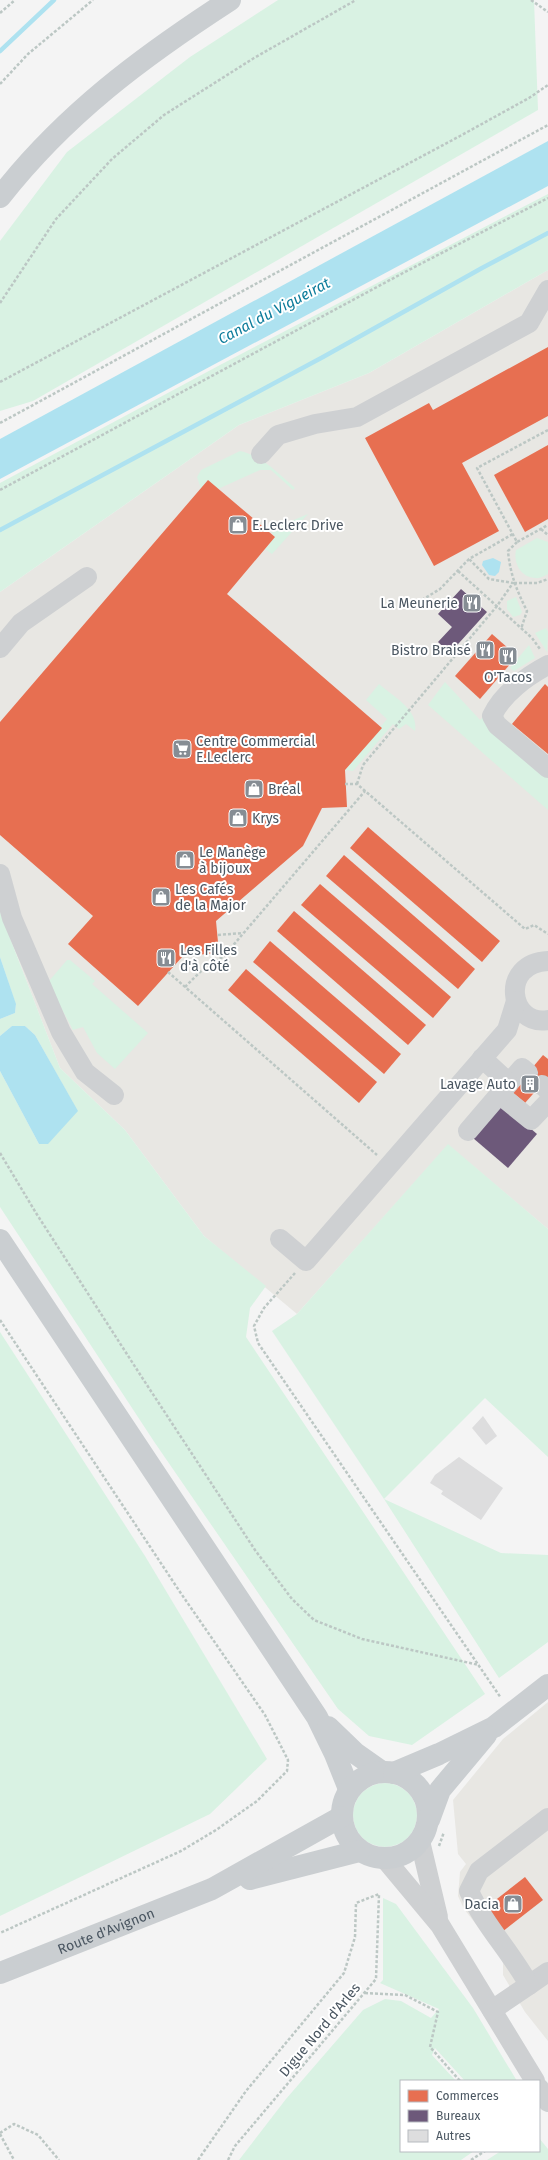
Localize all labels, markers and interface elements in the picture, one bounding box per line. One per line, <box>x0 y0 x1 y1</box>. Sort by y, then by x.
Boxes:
water label: Canal du Vigueirat <box>215 274 334 348</box>
shop icon: E.Leclerc Drive <box>227 514 249 536</box>
place label: E.Leclerc Drive <box>252 517 344 534</box>
restaurant icon: La Meunerie <box>461 592 483 614</box>
place label: La Meunerie <box>380 595 458 612</box>
restaurant icon: Bistro Braisé <box>474 639 496 661</box>
place label: Bistro Braisé <box>391 642 471 659</box>
restaurant icon: O'Tacos <box>497 645 519 667</box>
place label: O'Tacos <box>484 669 533 686</box>
place label: Centre Commercial E.Leclerc <box>196 733 315 766</box>
supermarket icon: Centre Commercial E.Leclerc <box>171 738 193 760</box>
shop icon: Bréal <box>243 778 265 800</box>
place label: Bréal <box>268 781 301 798</box>
shop icon: Krys <box>227 807 249 829</box>
place label: Krys <box>252 810 279 827</box>
place label: Le Manège à bijoux <box>199 844 266 877</box>
shop icon: Le Manège à bijoux <box>174 849 196 871</box>
place label: Les Cafés de la Major <box>175 881 247 914</box>
shop icon: Les Cafés de la Major <box>150 886 172 908</box>
place label: Les Filles d'à côté <box>180 942 238 975</box>
restaurant icon: Les Filles d'à côté <box>155 947 177 969</box>
building icon: Lavage Auto <box>519 1073 541 1095</box>
place label: Lavage Auto <box>440 1076 516 1093</box>
shop icon: Dacia <box>502 1893 524 1915</box>
place label: Dacia <box>464 1896 499 1913</box>
street label: Route d'Avignon <box>55 1904 157 1958</box>
street label: Digue Nord d'Arles <box>276 1979 364 2080</box>
legend <box>400 2080 540 2152</box>
text: Commerces <box>436 2089 499 2103</box>
text: Bureaux <box>436 2109 480 2123</box>
text: Autres <box>436 2129 471 2143</box>

